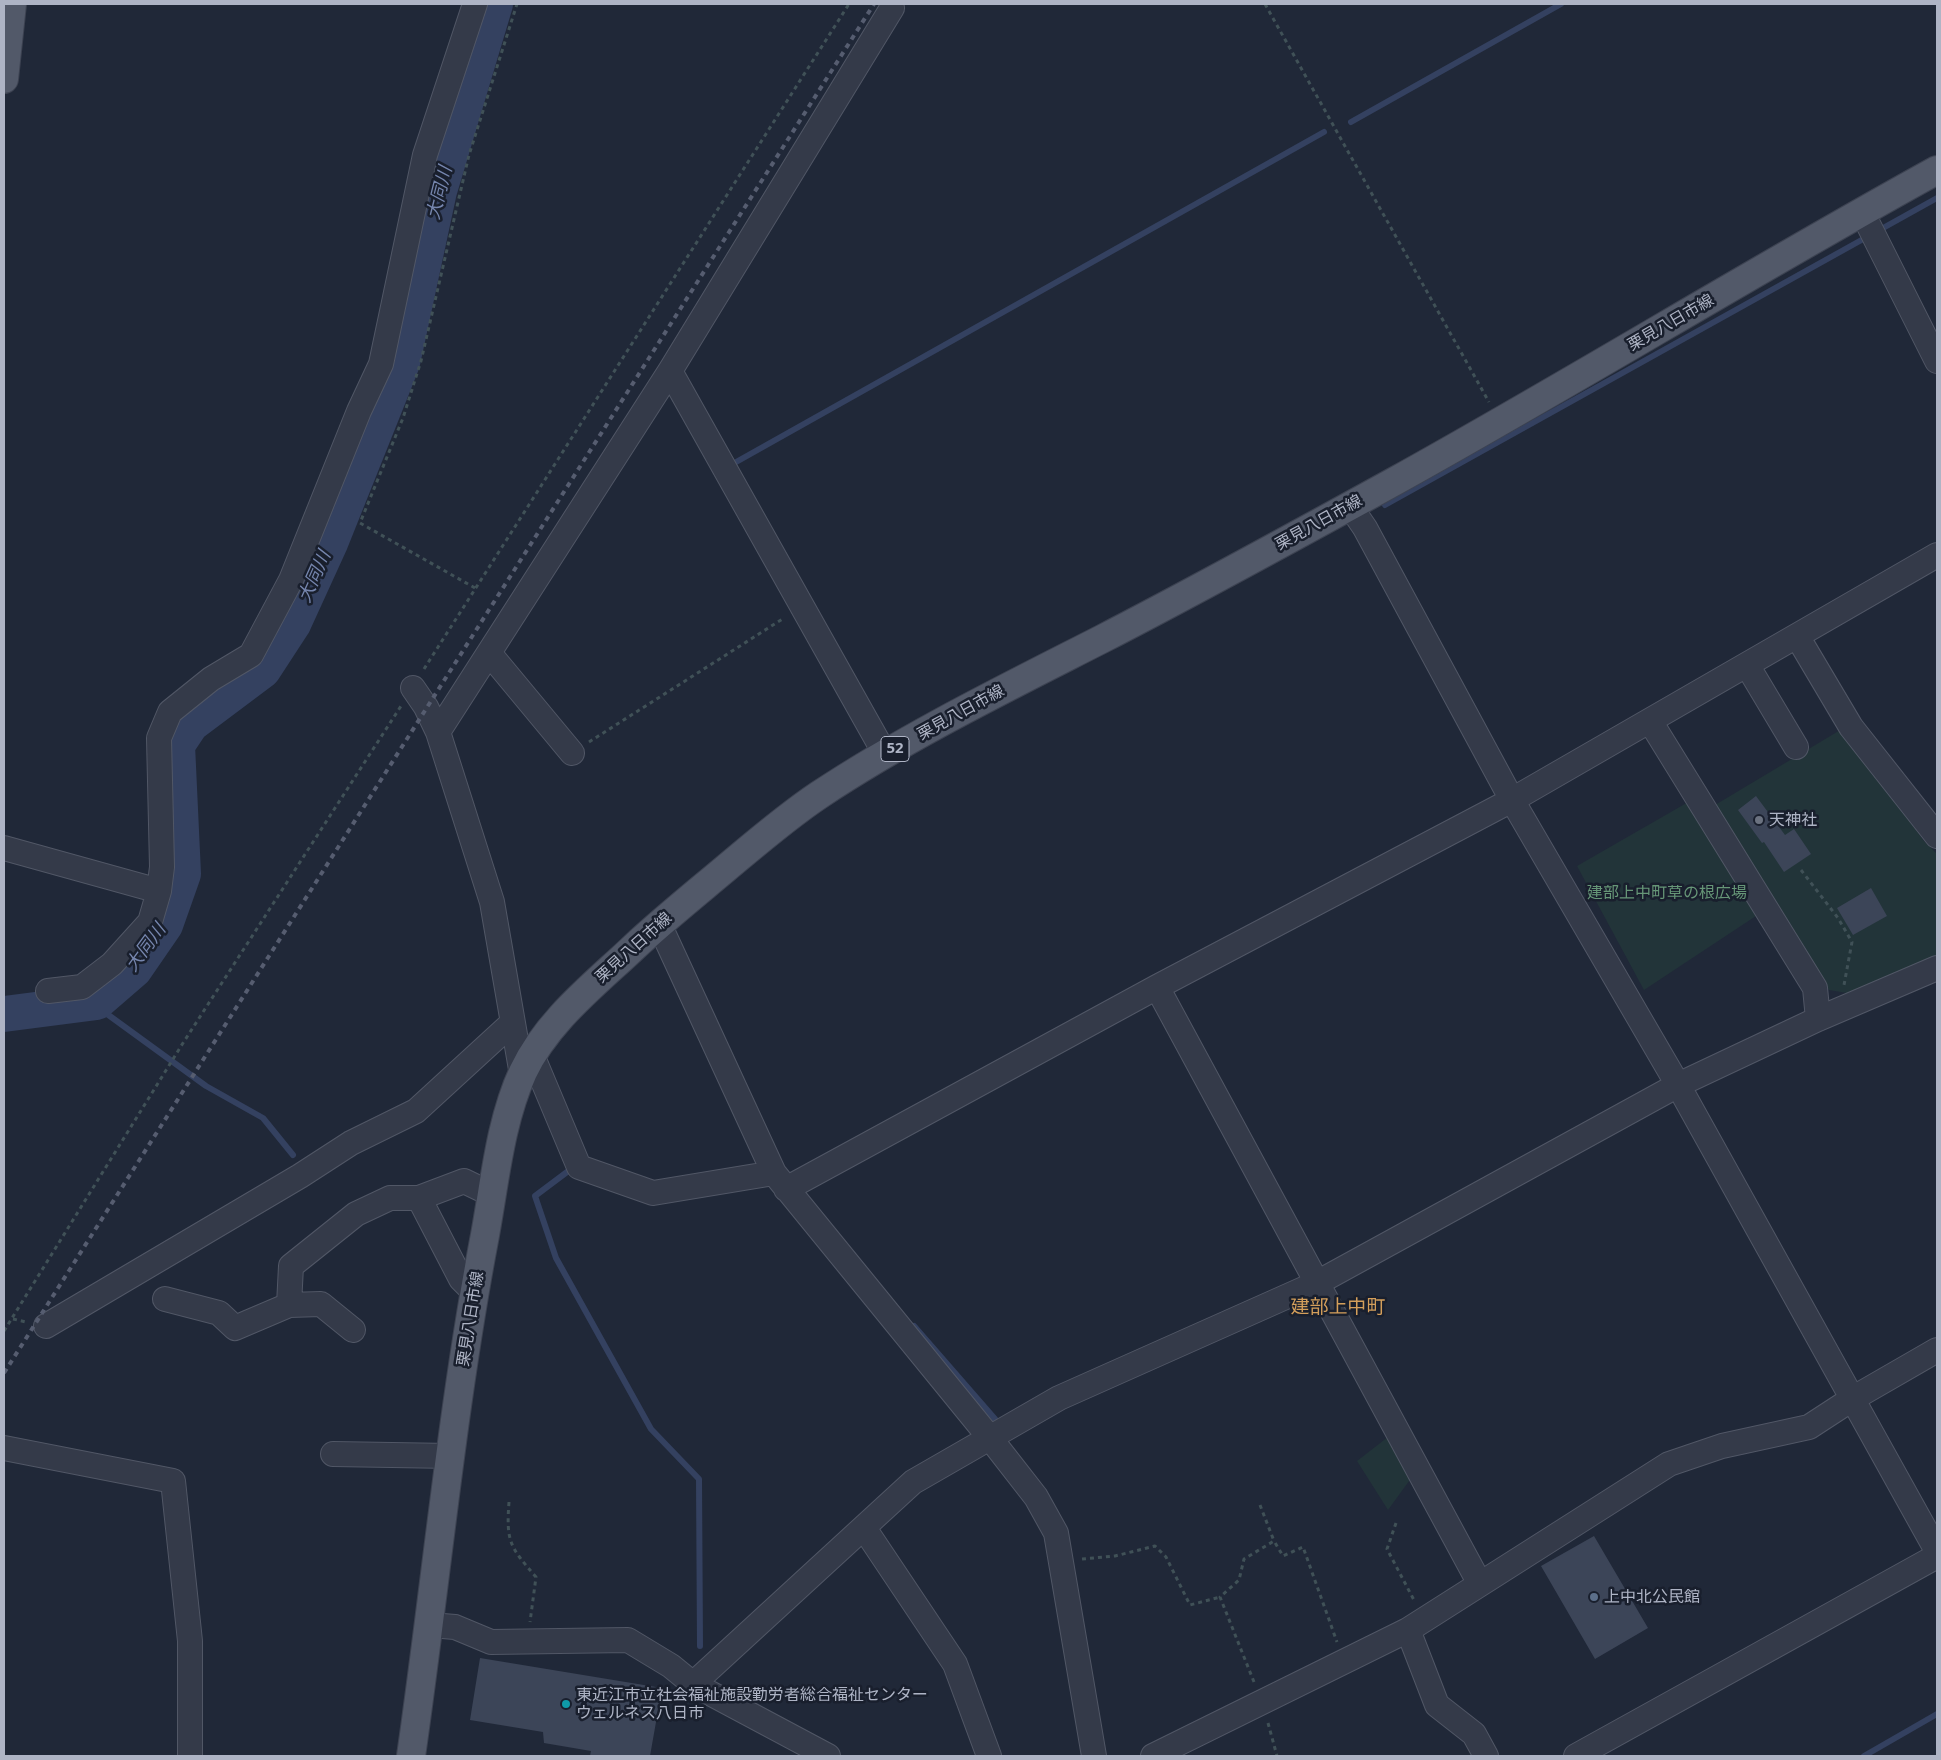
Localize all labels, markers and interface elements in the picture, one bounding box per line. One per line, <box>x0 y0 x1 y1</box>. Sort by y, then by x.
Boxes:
water label: 大同川 <box>423 164 457 222</box>
street label: 栗見八日市線 <box>1625 291 1717 355</box>
street label: 栗見八日市線 <box>1272 491 1366 555</box>
water label: 大同川 <box>294 548 336 606</box>
street label: 栗見八日市線 <box>914 681 1008 745</box>
road number: 52 <box>881 736 909 762</box>
place label: 天神社 <box>1769 810 1817 830</box>
marker: 天神社 <box>1753 814 1765 826</box>
park label: 建部上中町草の根広場 <box>1587 883 1747 903</box>
street label: 栗見八日市線 <box>592 909 676 987</box>
water label: 大同川 <box>121 920 171 976</box>
street label: 栗見八日市線 <box>454 1270 488 1368</box>
district label: 建部上中町 <box>1291 1297 1385 1319</box>
place label: 上中北公民館 <box>1604 1587 1700 1607</box>
marker: 上中北公民館 <box>1588 1591 1600 1603</box>
place label: 東近江市立社会福祉施設勤労者総合福祉センター ウェルネス八日市 <box>576 1685 928 1723</box>
marker: 東近江市立社会福祉施設勤労者総合福祉センター ウェルネス八日市 <box>560 1698 572 1710</box>

